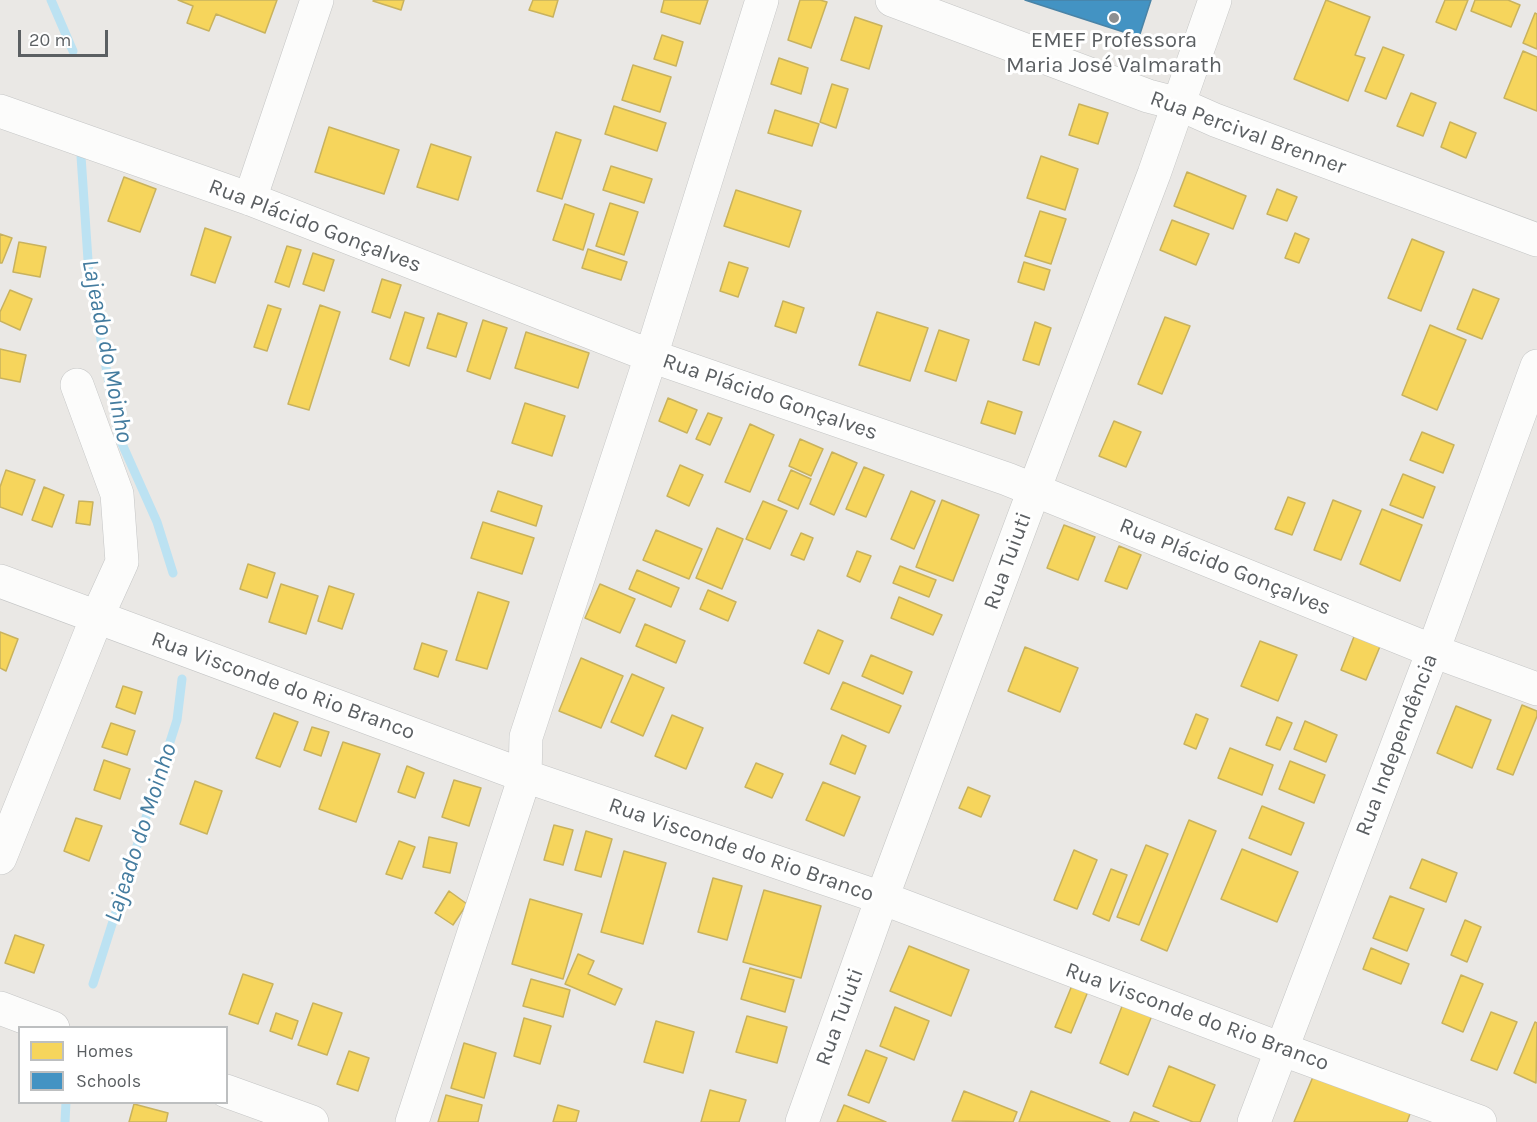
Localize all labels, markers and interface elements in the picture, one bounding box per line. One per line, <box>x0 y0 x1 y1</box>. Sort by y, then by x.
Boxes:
marker: EMEF Professora Maria José Valmarath <box>1107 11 1121 25</box>
scale bar <box>21 18 111 56</box>
place label: EMEF Professora Maria José Valmarath <box>1006 28 1222 80</box>
text: 20 m <box>29 29 71 51</box>
street label: Rua Percival Brenner <box>1146 85 1350 181</box>
street label: Rua Plácido Gonçalves <box>205 173 425 279</box>
water label: Lajeado do Moinho <box>75 257 139 445</box>
street label: Rua Plácido Gonçalves <box>659 348 881 446</box>
street label: Rua Tuiuti <box>978 509 1038 613</box>
street label: Rua Plácido Gonçalves <box>1115 512 1335 622</box>
street label: Rua Visconde do Rio Branco <box>147 626 419 746</box>
street label: Rua Independência <box>1350 650 1444 840</box>
water label: Lajeado do Moinho <box>99 740 183 926</box>
street label: Rua Visconde do Rio Branco <box>605 792 877 908</box>
street label: Rua Visconde do Rio Branco <box>1061 957 1333 1077</box>
street label: Rua Tuiuti <box>810 965 870 1069</box>
legend <box>18 1026 228 1104</box>
text: Homes <box>76 1040 133 1062</box>
text: Schools <box>76 1070 141 1092</box>

